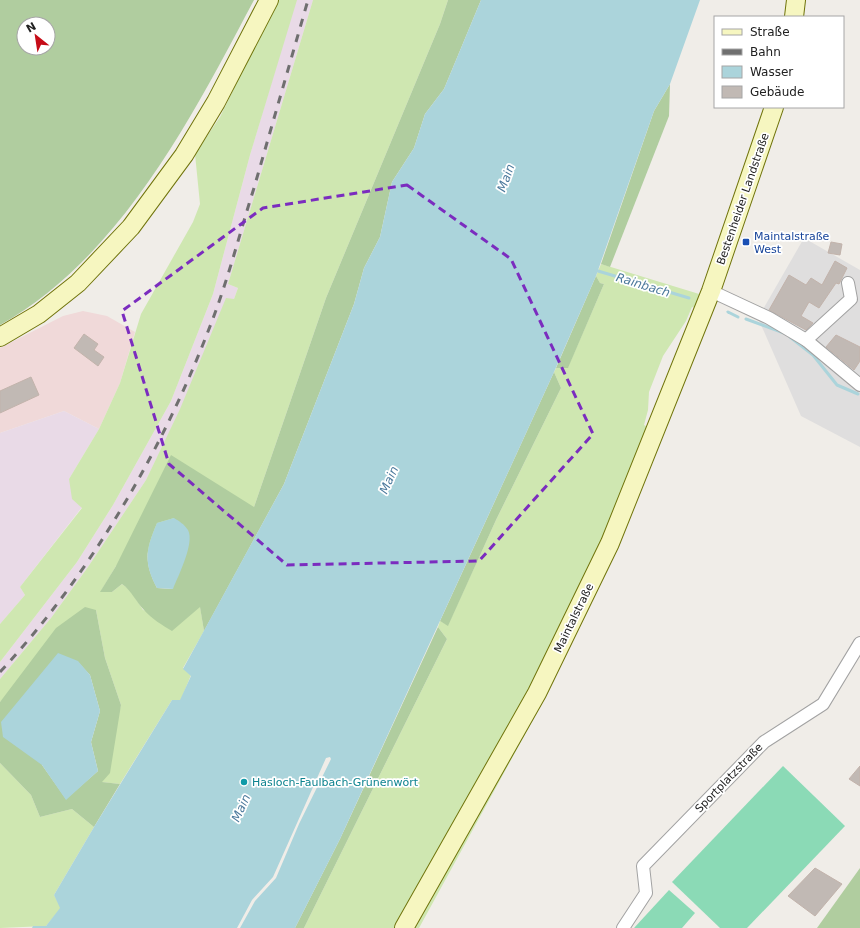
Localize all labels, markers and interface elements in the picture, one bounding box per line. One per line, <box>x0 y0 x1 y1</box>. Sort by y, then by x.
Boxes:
north arrow <box>16 16 56 56</box>
legend <box>714 16 844 108</box>
text: N <box>24 20 38 36</box>
text: Straße <box>750 25 790 39</box>
text: Bahn <box>750 45 781 59</box>
text: Wasser <box>750 65 793 79</box>
text: Gebäude <box>750 85 804 99</box>
street label: Bestenheider Landstraße <box>714 131 772 267</box>
water label: Main <box>495 162 517 194</box>
place label: Maintalstraße West <box>754 230 830 256</box>
marker: Maintalstraße West <box>741 237 751 247</box>
water label: Rainbach <box>614 270 672 300</box>
water label: Main <box>377 464 401 496</box>
street label: Maintalstraße <box>552 581 596 655</box>
street label: Sportplatzstraße <box>693 740 766 815</box>
place label: Hasloch-Faulbach-Grünenwört <box>252 776 419 789</box>
marker: Hasloch-Faulbach-Grünenwört <box>239 777 249 787</box>
water label: Main <box>229 792 253 824</box>

